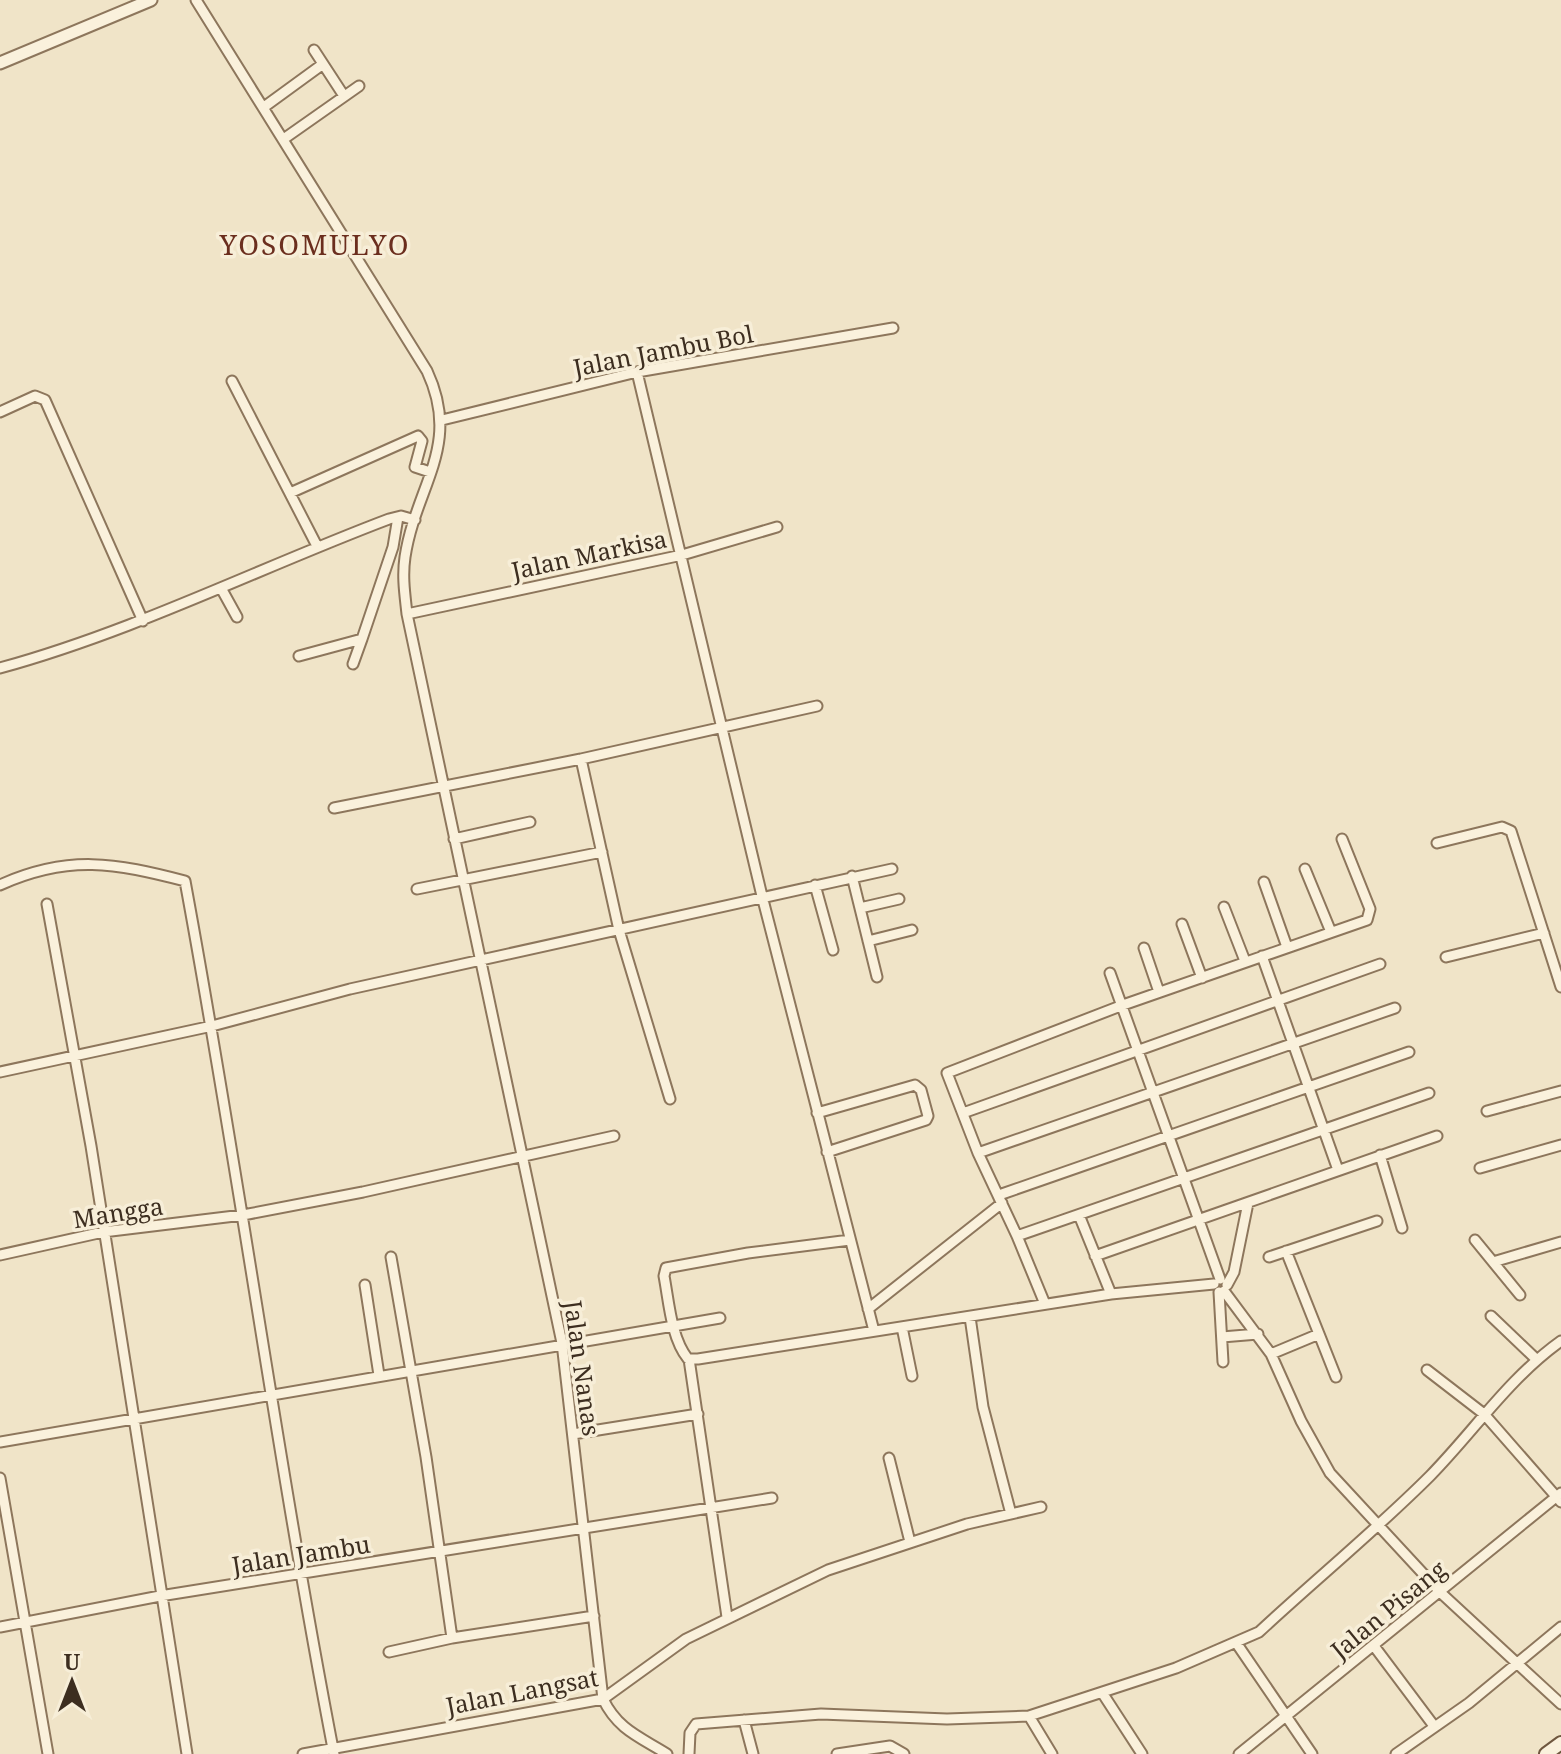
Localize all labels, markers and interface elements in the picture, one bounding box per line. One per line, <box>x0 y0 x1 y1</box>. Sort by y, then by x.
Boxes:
district label: YOSOMULYO <box>219 225 411 263</box>
street label: Jalan Jambu Bol <box>569 316 756 384</box>
street label: Jalan Markisa <box>507 521 670 587</box>
street label: Mangga <box>71 1189 165 1235</box>
street label: Jalan Nanas <box>557 1297 609 1438</box>
street label: Jalan Jambu <box>229 1527 372 1581</box>
street label: Jalan Pisang <box>1323 1552 1453 1666</box>
north arrow <box>32 1642 112 1722</box>
text: U <box>64 1646 81 1676</box>
street label: Jalan Langsat <box>442 1660 601 1722</box>

